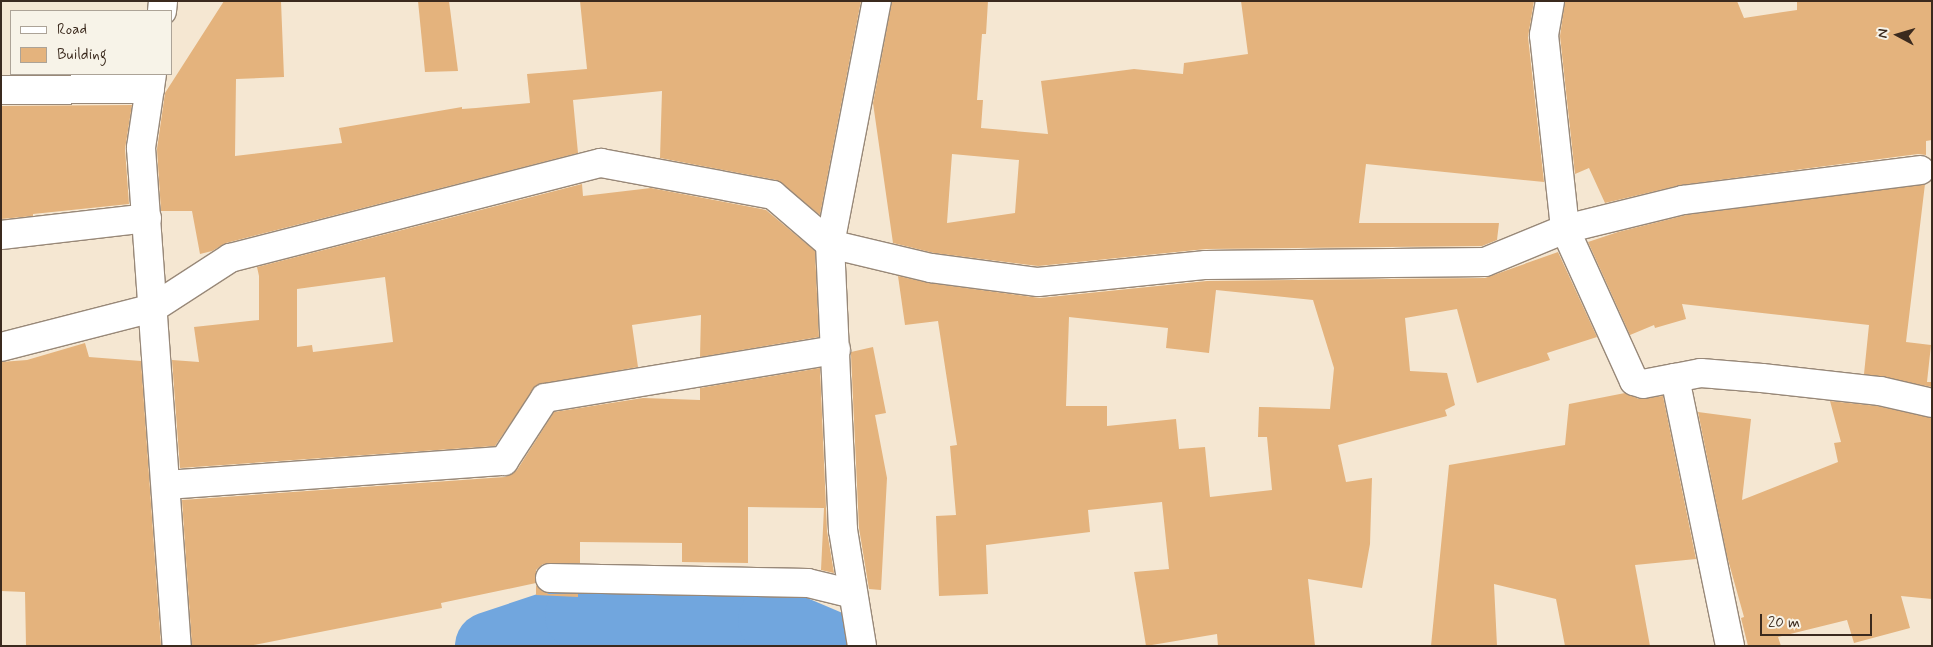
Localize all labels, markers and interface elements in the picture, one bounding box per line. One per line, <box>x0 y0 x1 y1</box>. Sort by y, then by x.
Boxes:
legend <box>10 10 172 75</box>
north arrow <box>1873 10 1923 60</box>
text: Road <box>57 20 87 40</box>
text: N <box>1874 28 1893 39</box>
text: Building <box>57 45 107 65</box>
scale bar <box>1763 604 1876 636</box>
text: 20 m <box>1768 613 1800 633</box>

